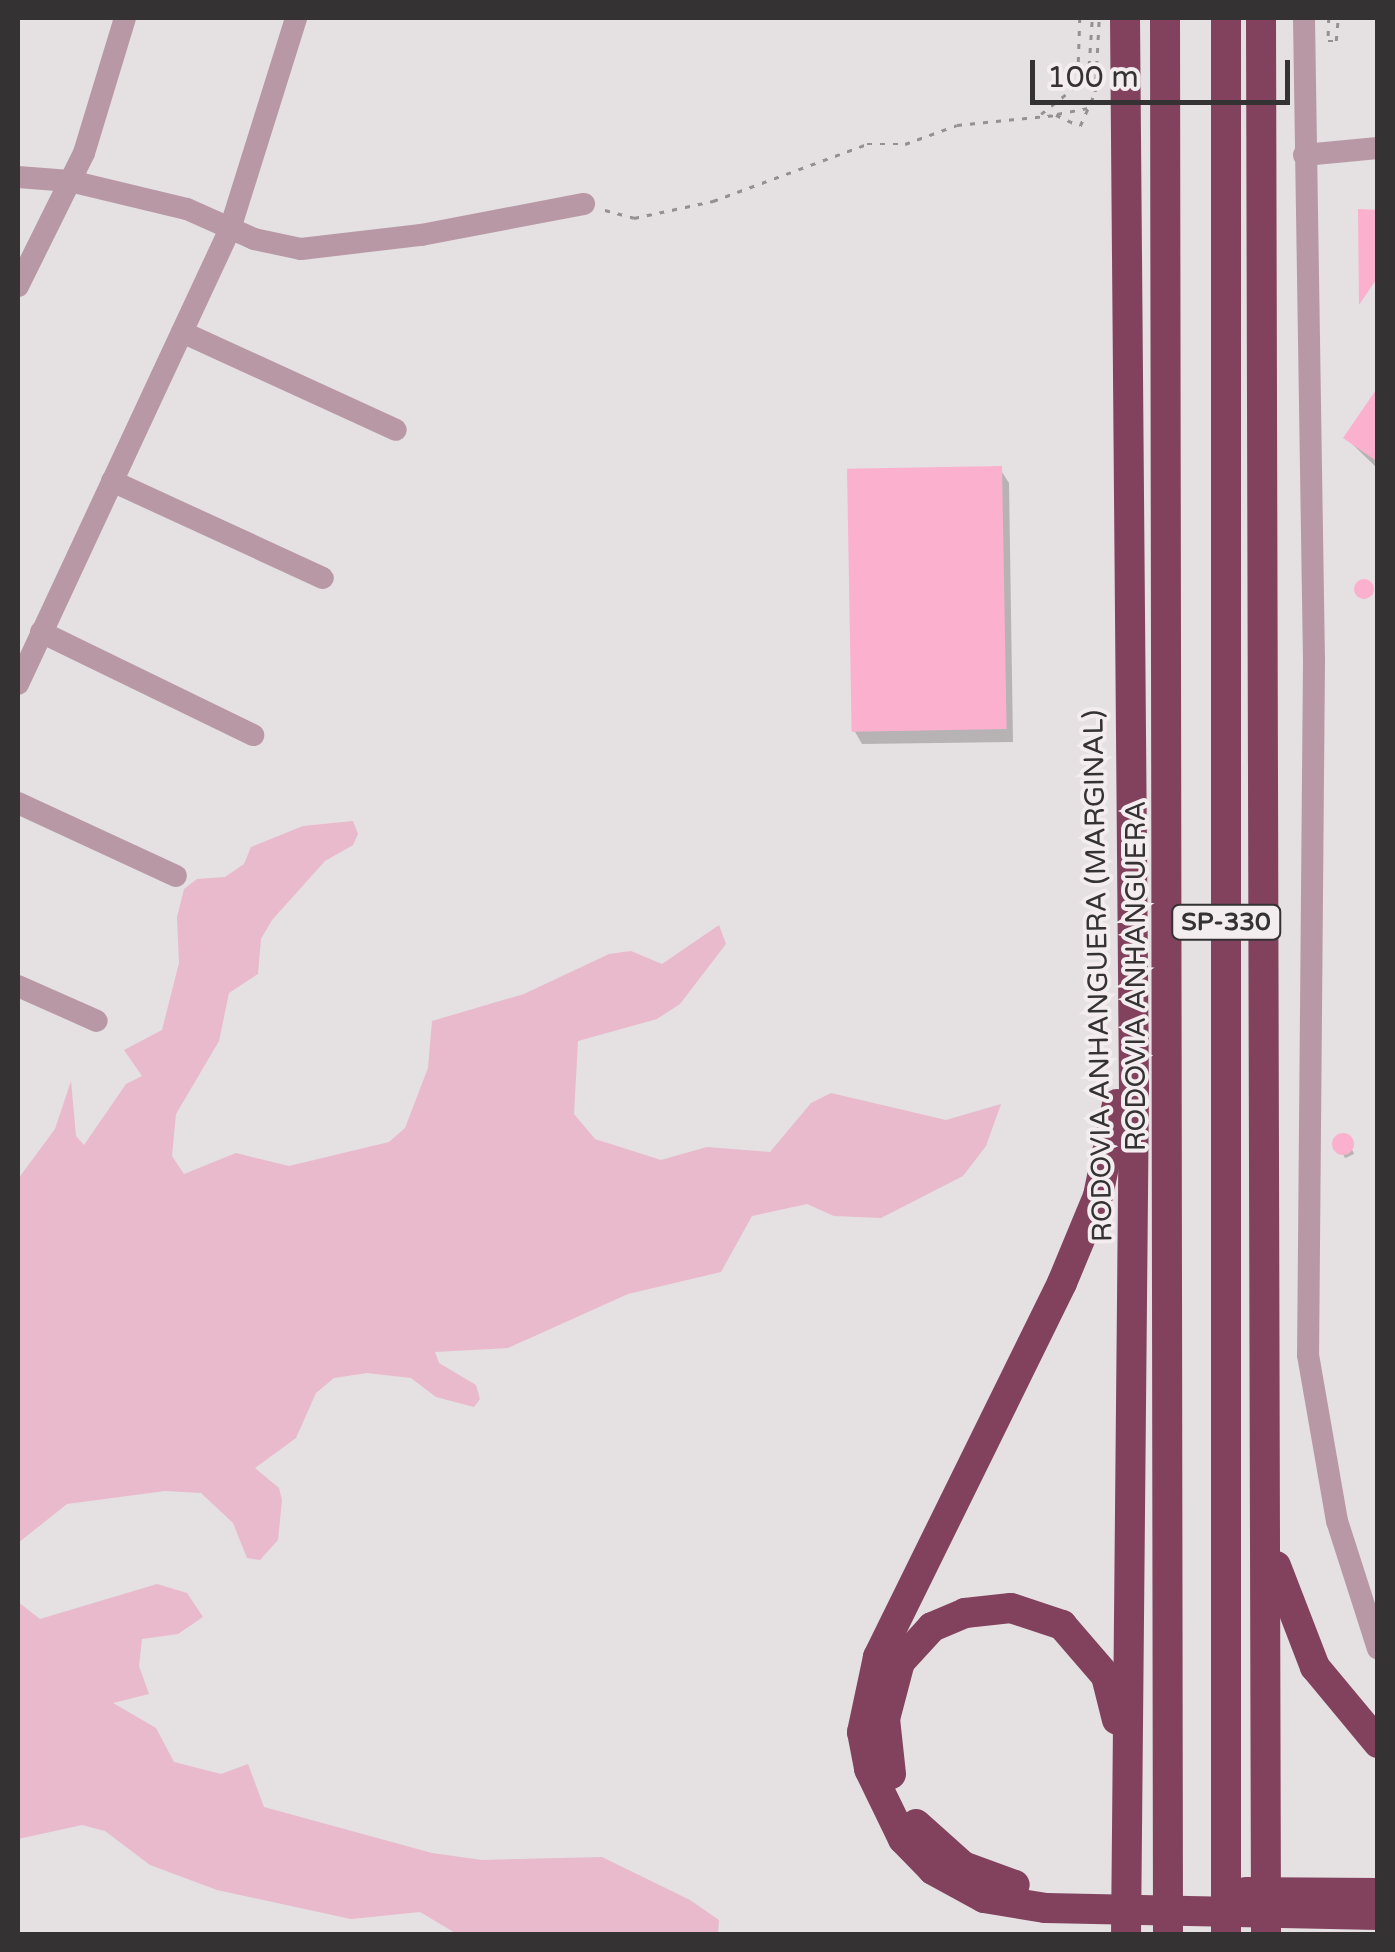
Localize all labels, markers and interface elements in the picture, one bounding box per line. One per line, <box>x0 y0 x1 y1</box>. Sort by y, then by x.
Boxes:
scale bar <box>1035 40 1295 102</box>
text: 100 m <box>1047 59 1139 96</box>
street label: RODOVIA ANHANGUERA (MARGINAL) <box>1077 710 1119 1242</box>
street label: RODOVIA ANHANGUERA <box>1119 801 1153 1151</box>
road number: SP-330 <box>1171 902 1281 942</box>

